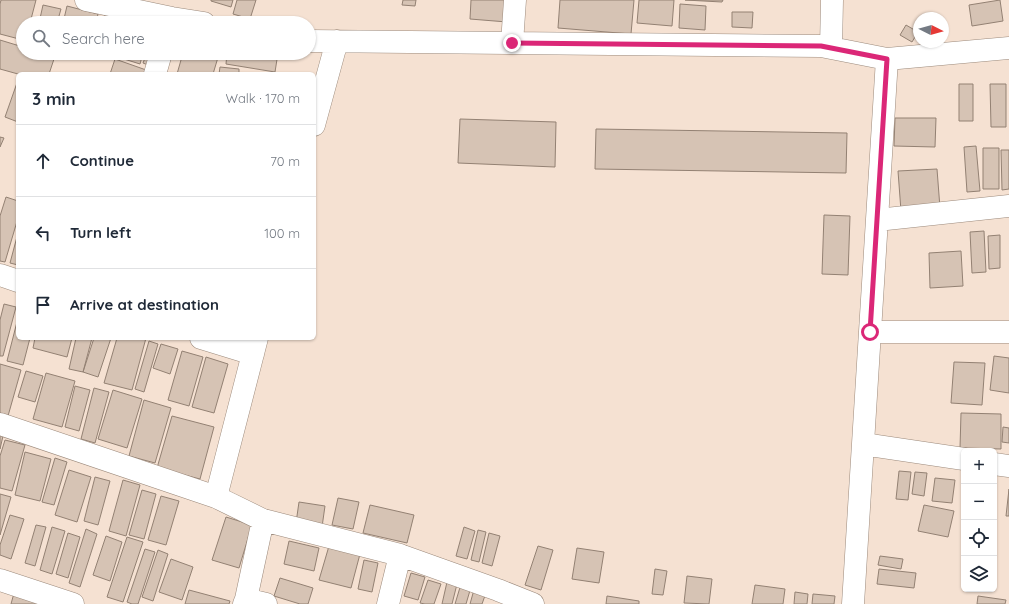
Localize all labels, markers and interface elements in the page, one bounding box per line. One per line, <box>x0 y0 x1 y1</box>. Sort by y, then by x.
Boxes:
north arrow <box>913 12 949 48</box>
search box <box>16 16 316 60</box>
icon: search <box>30 27 52 49</box>
text: Search here <box>62 29 145 48</box>
route end <box>503 34 521 52</box>
text: 3 min <box>32 88 76 109</box>
text: Walk · 170 m <box>225 90 300 106</box>
icon: ahead <box>32 150 54 172</box>
text: Continue <box>70 151 134 170</box>
text: 70 m <box>270 153 300 169</box>
icon: left <box>32 222 54 244</box>
text: Turn left <box>70 223 132 242</box>
text: 100 m <box>264 225 300 241</box>
icon: arrive <box>32 294 54 316</box>
text: Arrive at destination <box>70 295 219 314</box>
route start <box>861 323 879 341</box>
map controls <box>961 448 997 592</box>
button: + <box>961 448 997 484</box>
button: − <box>961 484 997 520</box>
button: locate <box>961 520 997 556</box>
button: layers <box>961 556 997 592</box>

